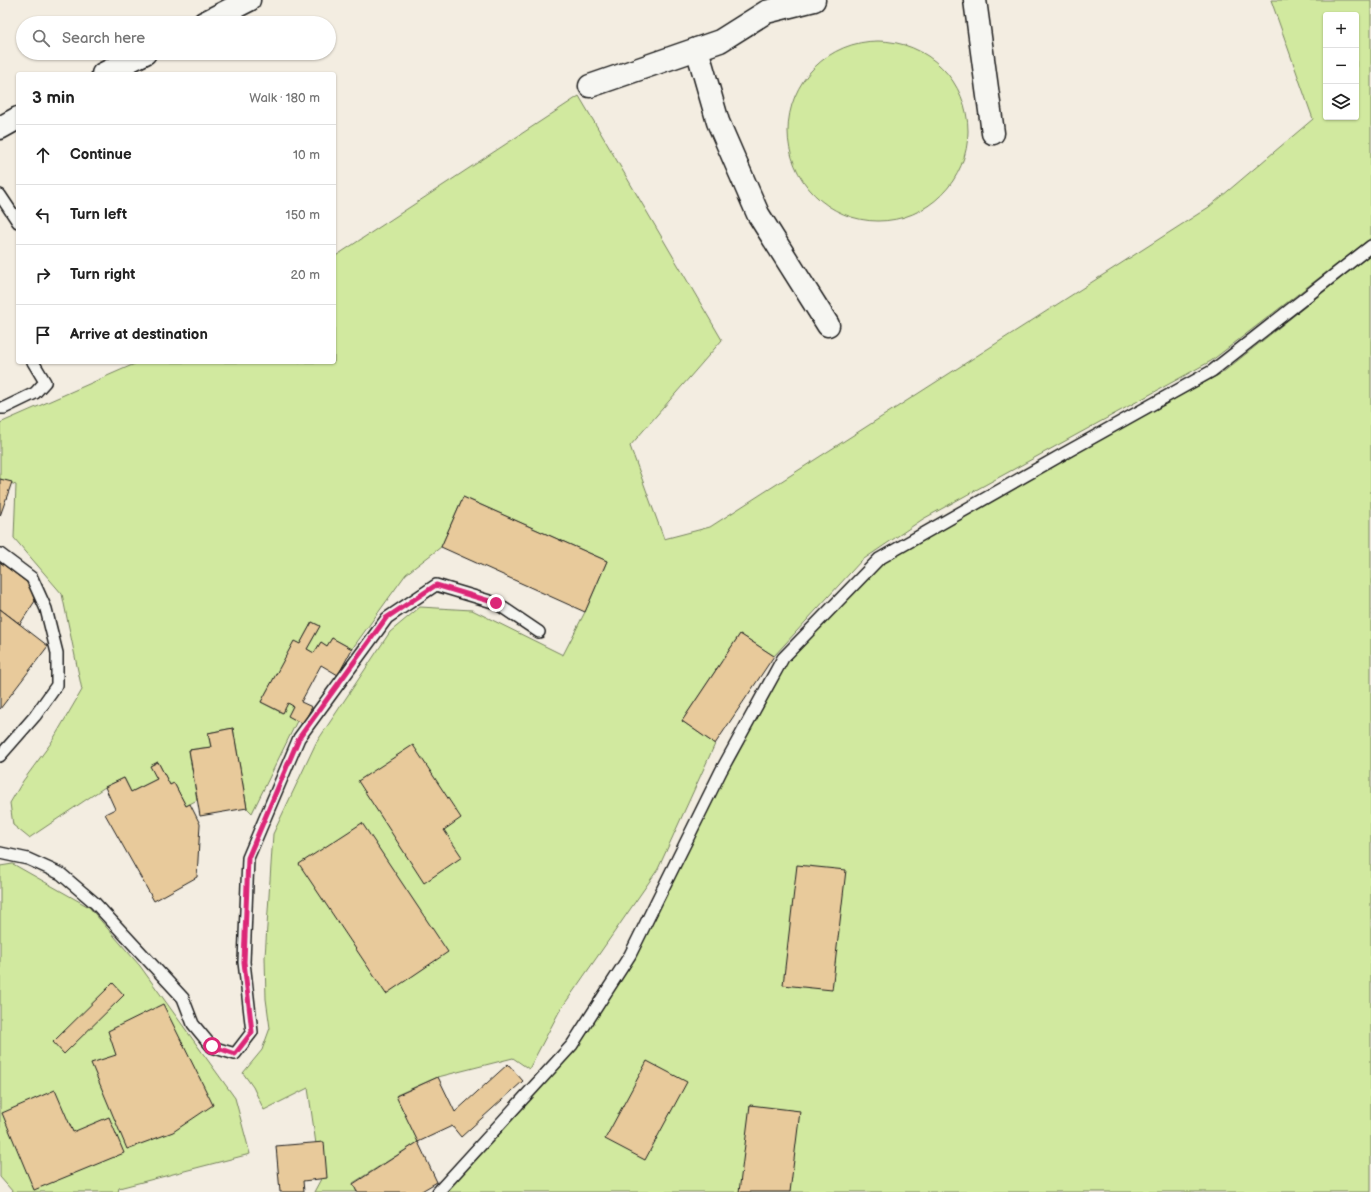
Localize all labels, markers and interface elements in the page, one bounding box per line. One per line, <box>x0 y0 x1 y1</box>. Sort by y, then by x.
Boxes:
map controls <box>1323 12 1359 120</box>
button: + <box>1323 12 1359 48</box>
search box <box>16 16 336 60</box>
icon: search <box>30 27 52 49</box>
text: Search here <box>62 29 145 48</box>
button: − <box>1323 48 1359 84</box>
button: layers <box>1323 84 1359 120</box>
text: 3 min <box>32 88 75 108</box>
text: Walk · 180 m <box>249 90 320 106</box>
icon: ahead <box>32 144 54 166</box>
text: Continue <box>70 145 132 164</box>
text: 10 m <box>293 147 320 163</box>
icon: left <box>32 204 54 226</box>
text: Turn left <box>70 205 127 224</box>
text: 150 m <box>286 207 320 223</box>
icon: right <box>32 264 54 286</box>
text: Turn right <box>70 265 135 284</box>
text: 20 m <box>290 267 320 283</box>
icon: arrive <box>32 324 54 346</box>
text: Arrive at destination <box>70 325 208 344</box>
route end <box>487 594 505 612</box>
route start <box>203 1037 221 1055</box>

